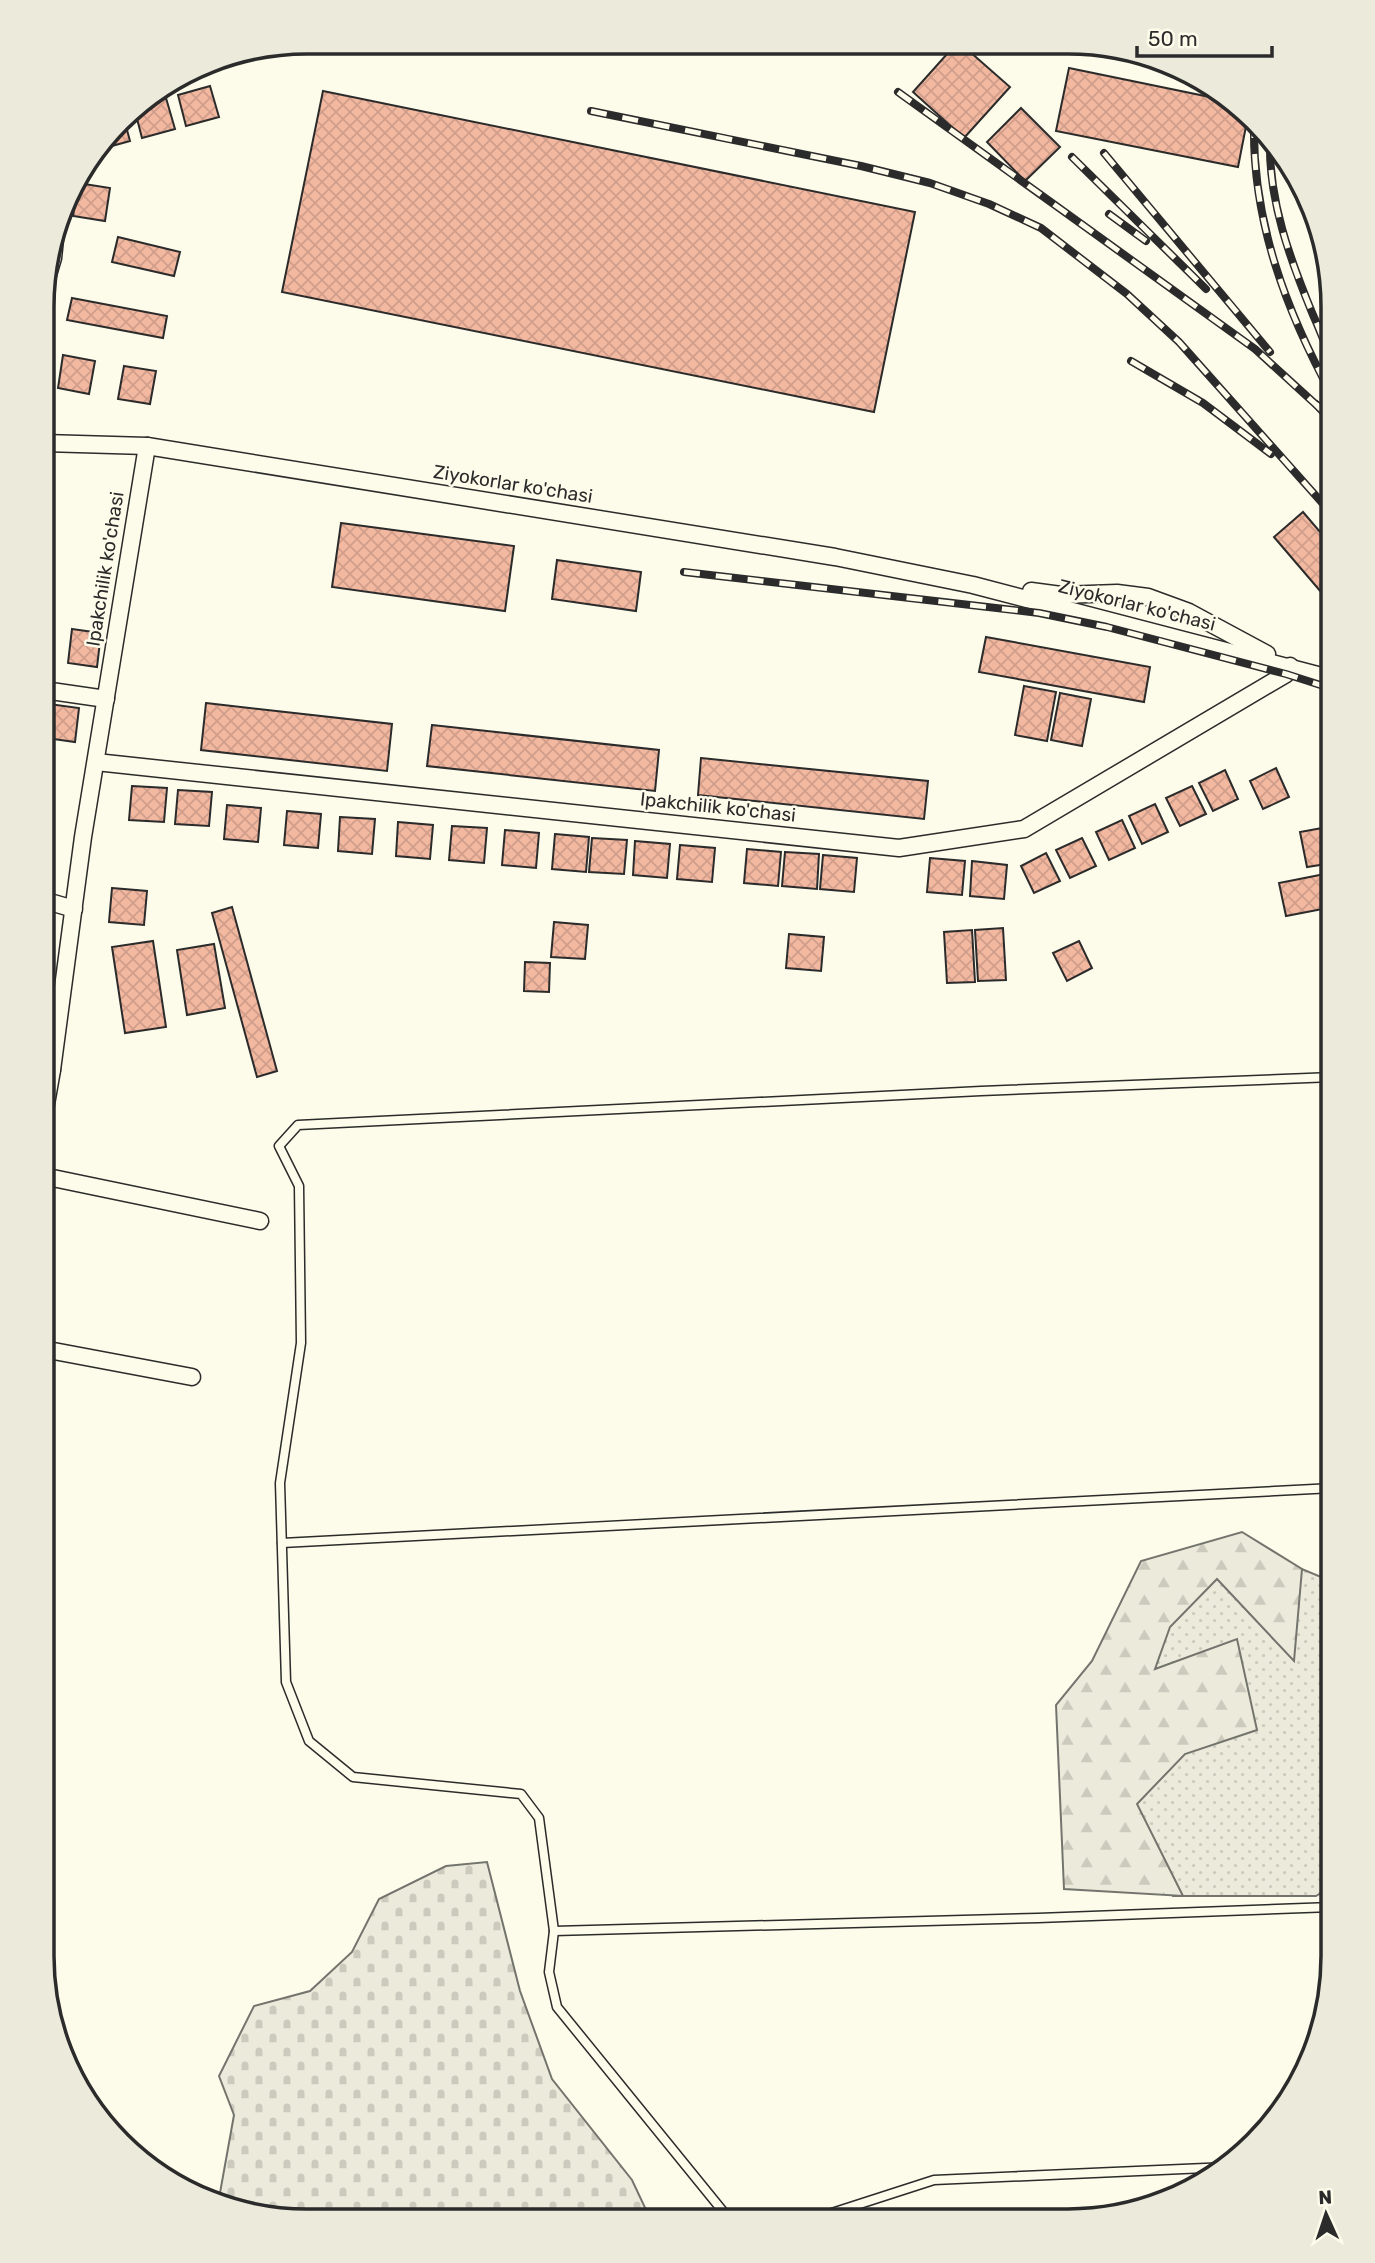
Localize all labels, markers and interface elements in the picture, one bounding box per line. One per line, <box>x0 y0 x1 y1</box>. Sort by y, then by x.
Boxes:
scale bar <box>1137 14 1272 58</box>
text: 50 m <box>1148 26 1198 51</box>
street label: Ziyokorlar ko'chasi <box>432 460 594 508</box>
street label: Ipakchilik ko'chasi <box>81 490 129 648</box>
street label: Ziyokorlar ko'chasi <box>1056 574 1218 636</box>
street label: Ipakchilik ko'chasi <box>639 787 797 827</box>
north arrow <box>1291 2179 1361 2249</box>
text: N <box>1318 2186 1333 2209</box>

